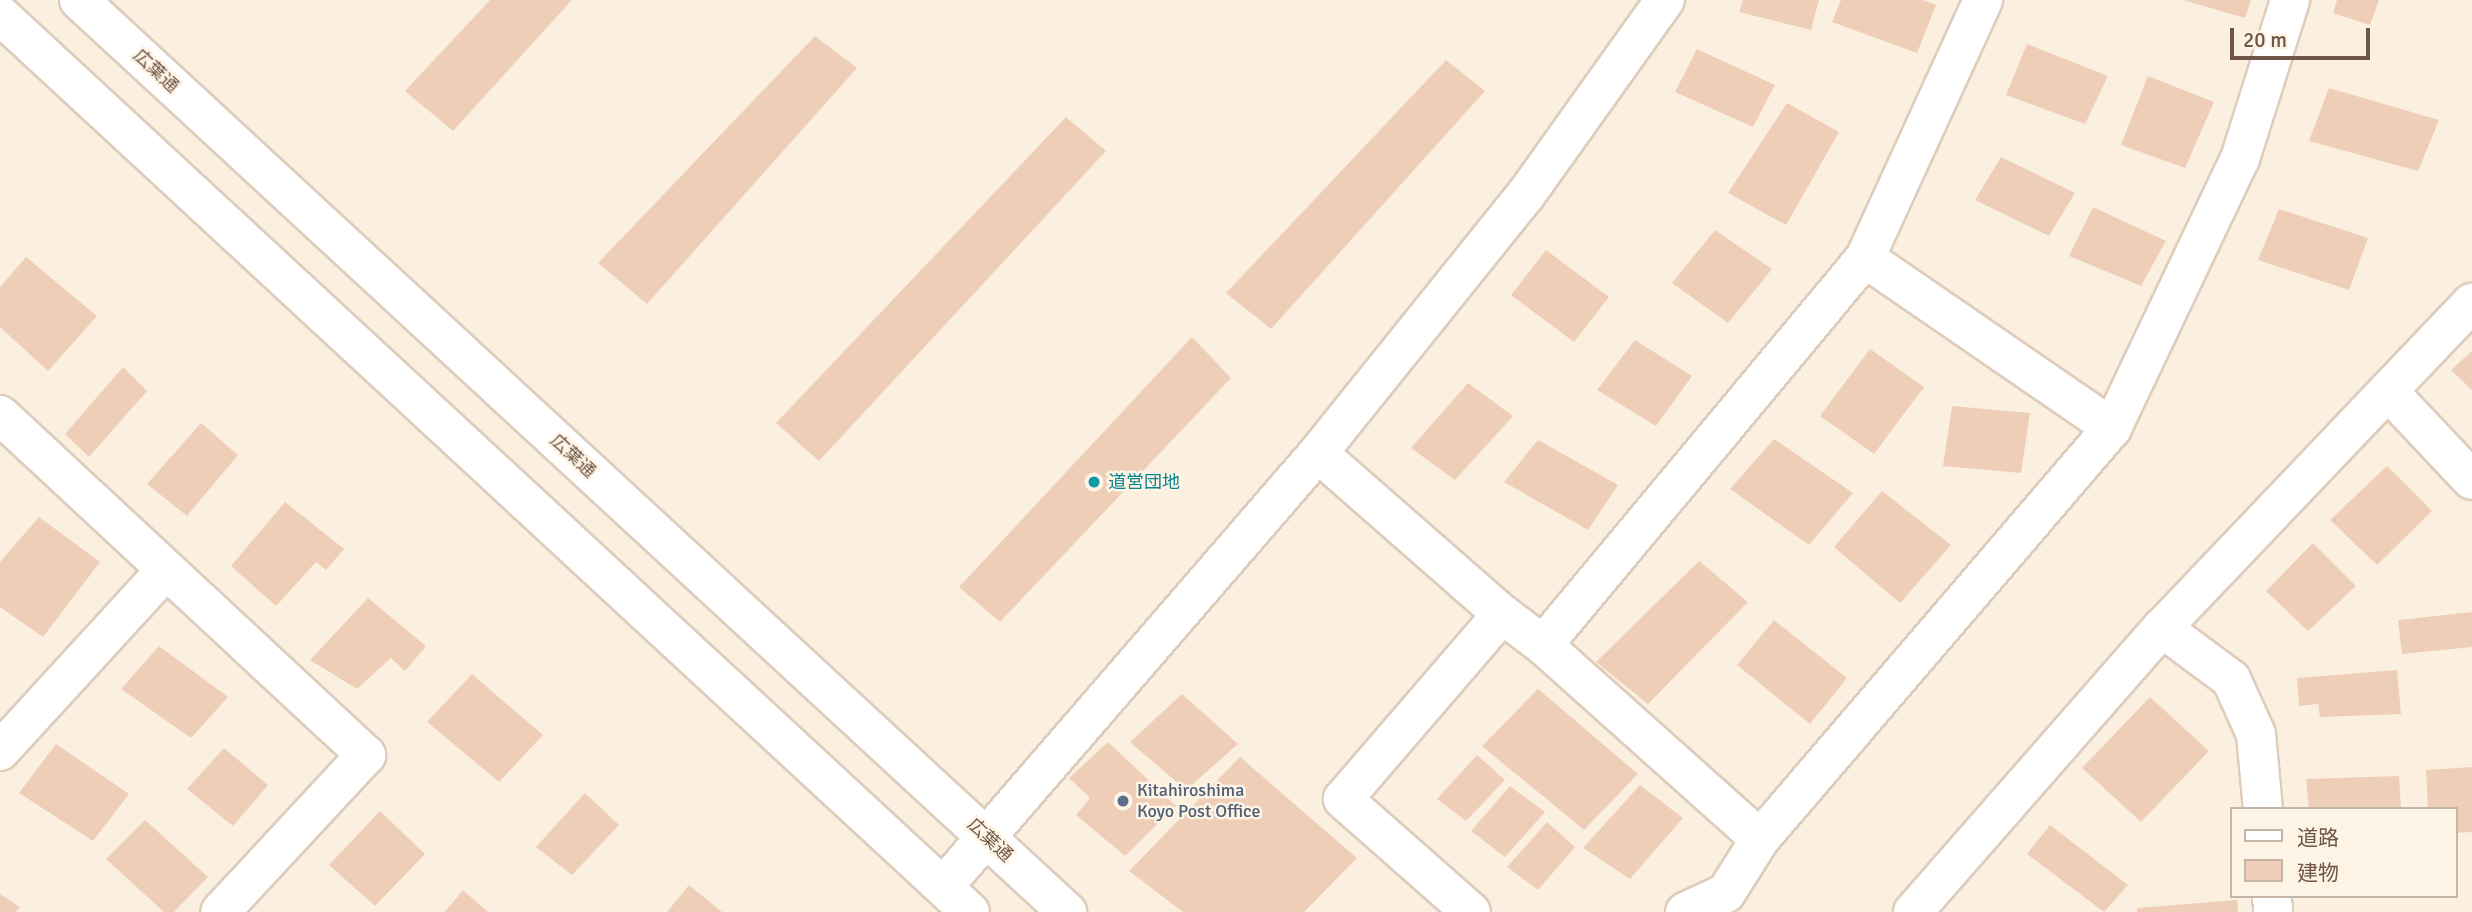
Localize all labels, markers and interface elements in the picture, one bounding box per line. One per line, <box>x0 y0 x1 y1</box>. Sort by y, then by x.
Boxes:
scale bar <box>2234 14 2374 58</box>
text: 20 m <box>2243 27 2287 53</box>
street label: 広葉通 <box>129 45 183 97</box>
street label: 広葉通 <box>546 430 600 482</box>
place label: 道営団地 <box>1108 471 1180 493</box>
marker: 道営団地 <box>1086 474 1102 490</box>
place label: Kitahiroshima Koyo Post Office <box>1137 780 1261 822</box>
marker: Kitahiroshima Koyo Post Office <box>1115 793 1131 809</box>
legend <box>2230 807 2458 898</box>
street label: 広葉通 <box>963 814 1017 866</box>
text: 道路 <box>2297 825 2339 851</box>
text: 建物 <box>2297 860 2339 886</box>

